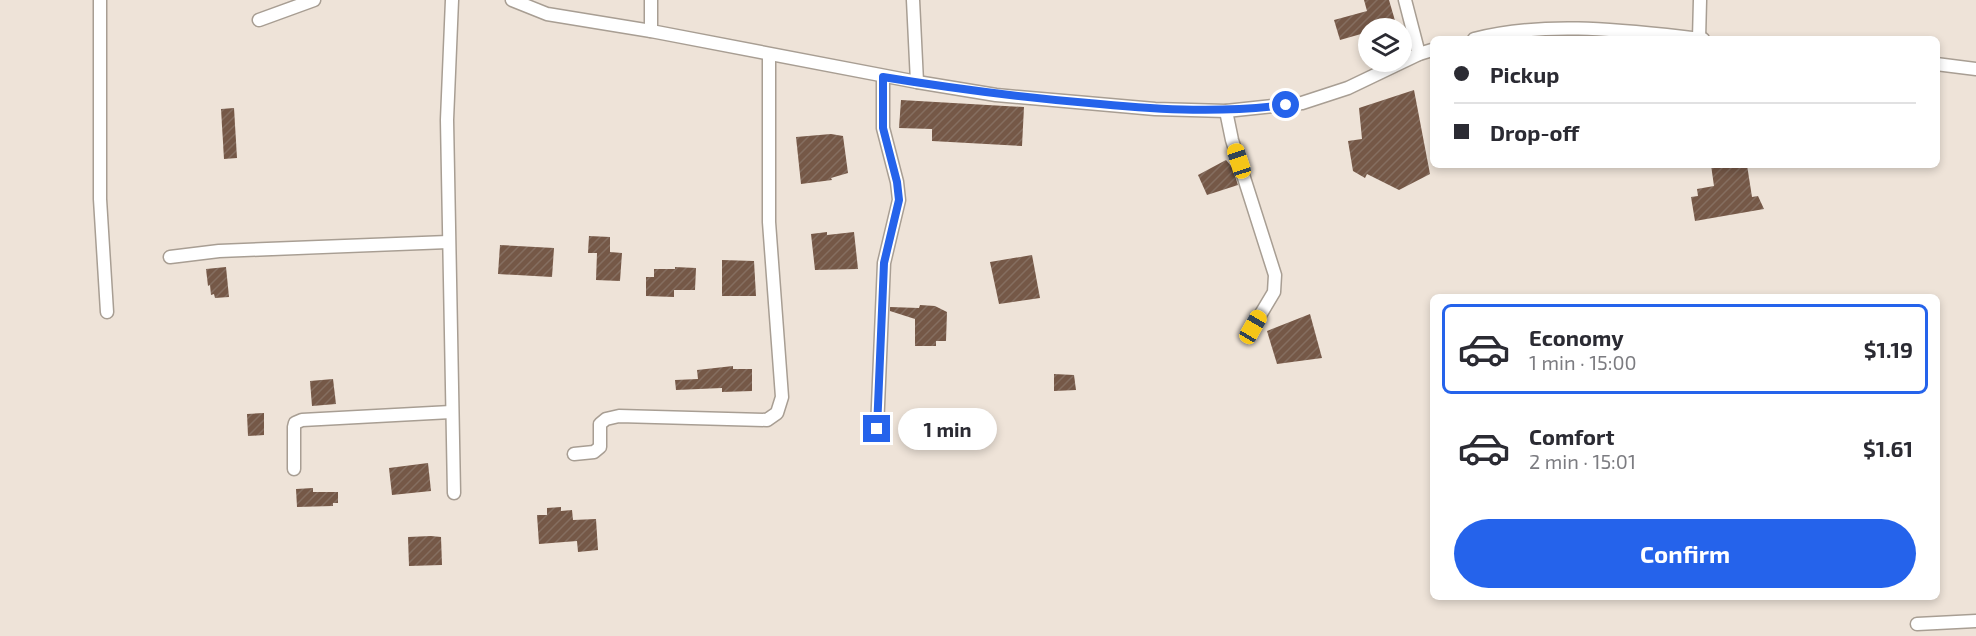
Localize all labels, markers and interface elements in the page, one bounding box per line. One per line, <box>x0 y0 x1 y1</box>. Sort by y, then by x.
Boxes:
map controls <box>1358 18 1412 72</box>
button: layers <box>1358 18 1412 72</box>
text: Pickup <box>1490 61 1559 87</box>
route start <box>1272 91 1299 118</box>
text: Drop-off <box>1490 119 1579 145</box>
car <box>1225 141 1253 181</box>
car <box>1236 307 1270 347</box>
icon: car <box>1457 322 1511 376</box>
text: Economy <box>1529 324 1624 350</box>
text: $1.19 <box>1864 336 1913 362</box>
text: 1 min · 15:00 <box>1529 350 1637 374</box>
callout: 1 min <box>898 408 997 450</box>
route end <box>863 415 890 442</box>
text: 1 min <box>923 417 972 441</box>
icon: car <box>1457 421 1511 475</box>
text: Comfort <box>1529 423 1614 449</box>
text: $1.61 <box>1863 435 1913 461</box>
text: 2 min · 15:01 <box>1529 449 1636 473</box>
button: Confirm <box>1454 519 1916 588</box>

